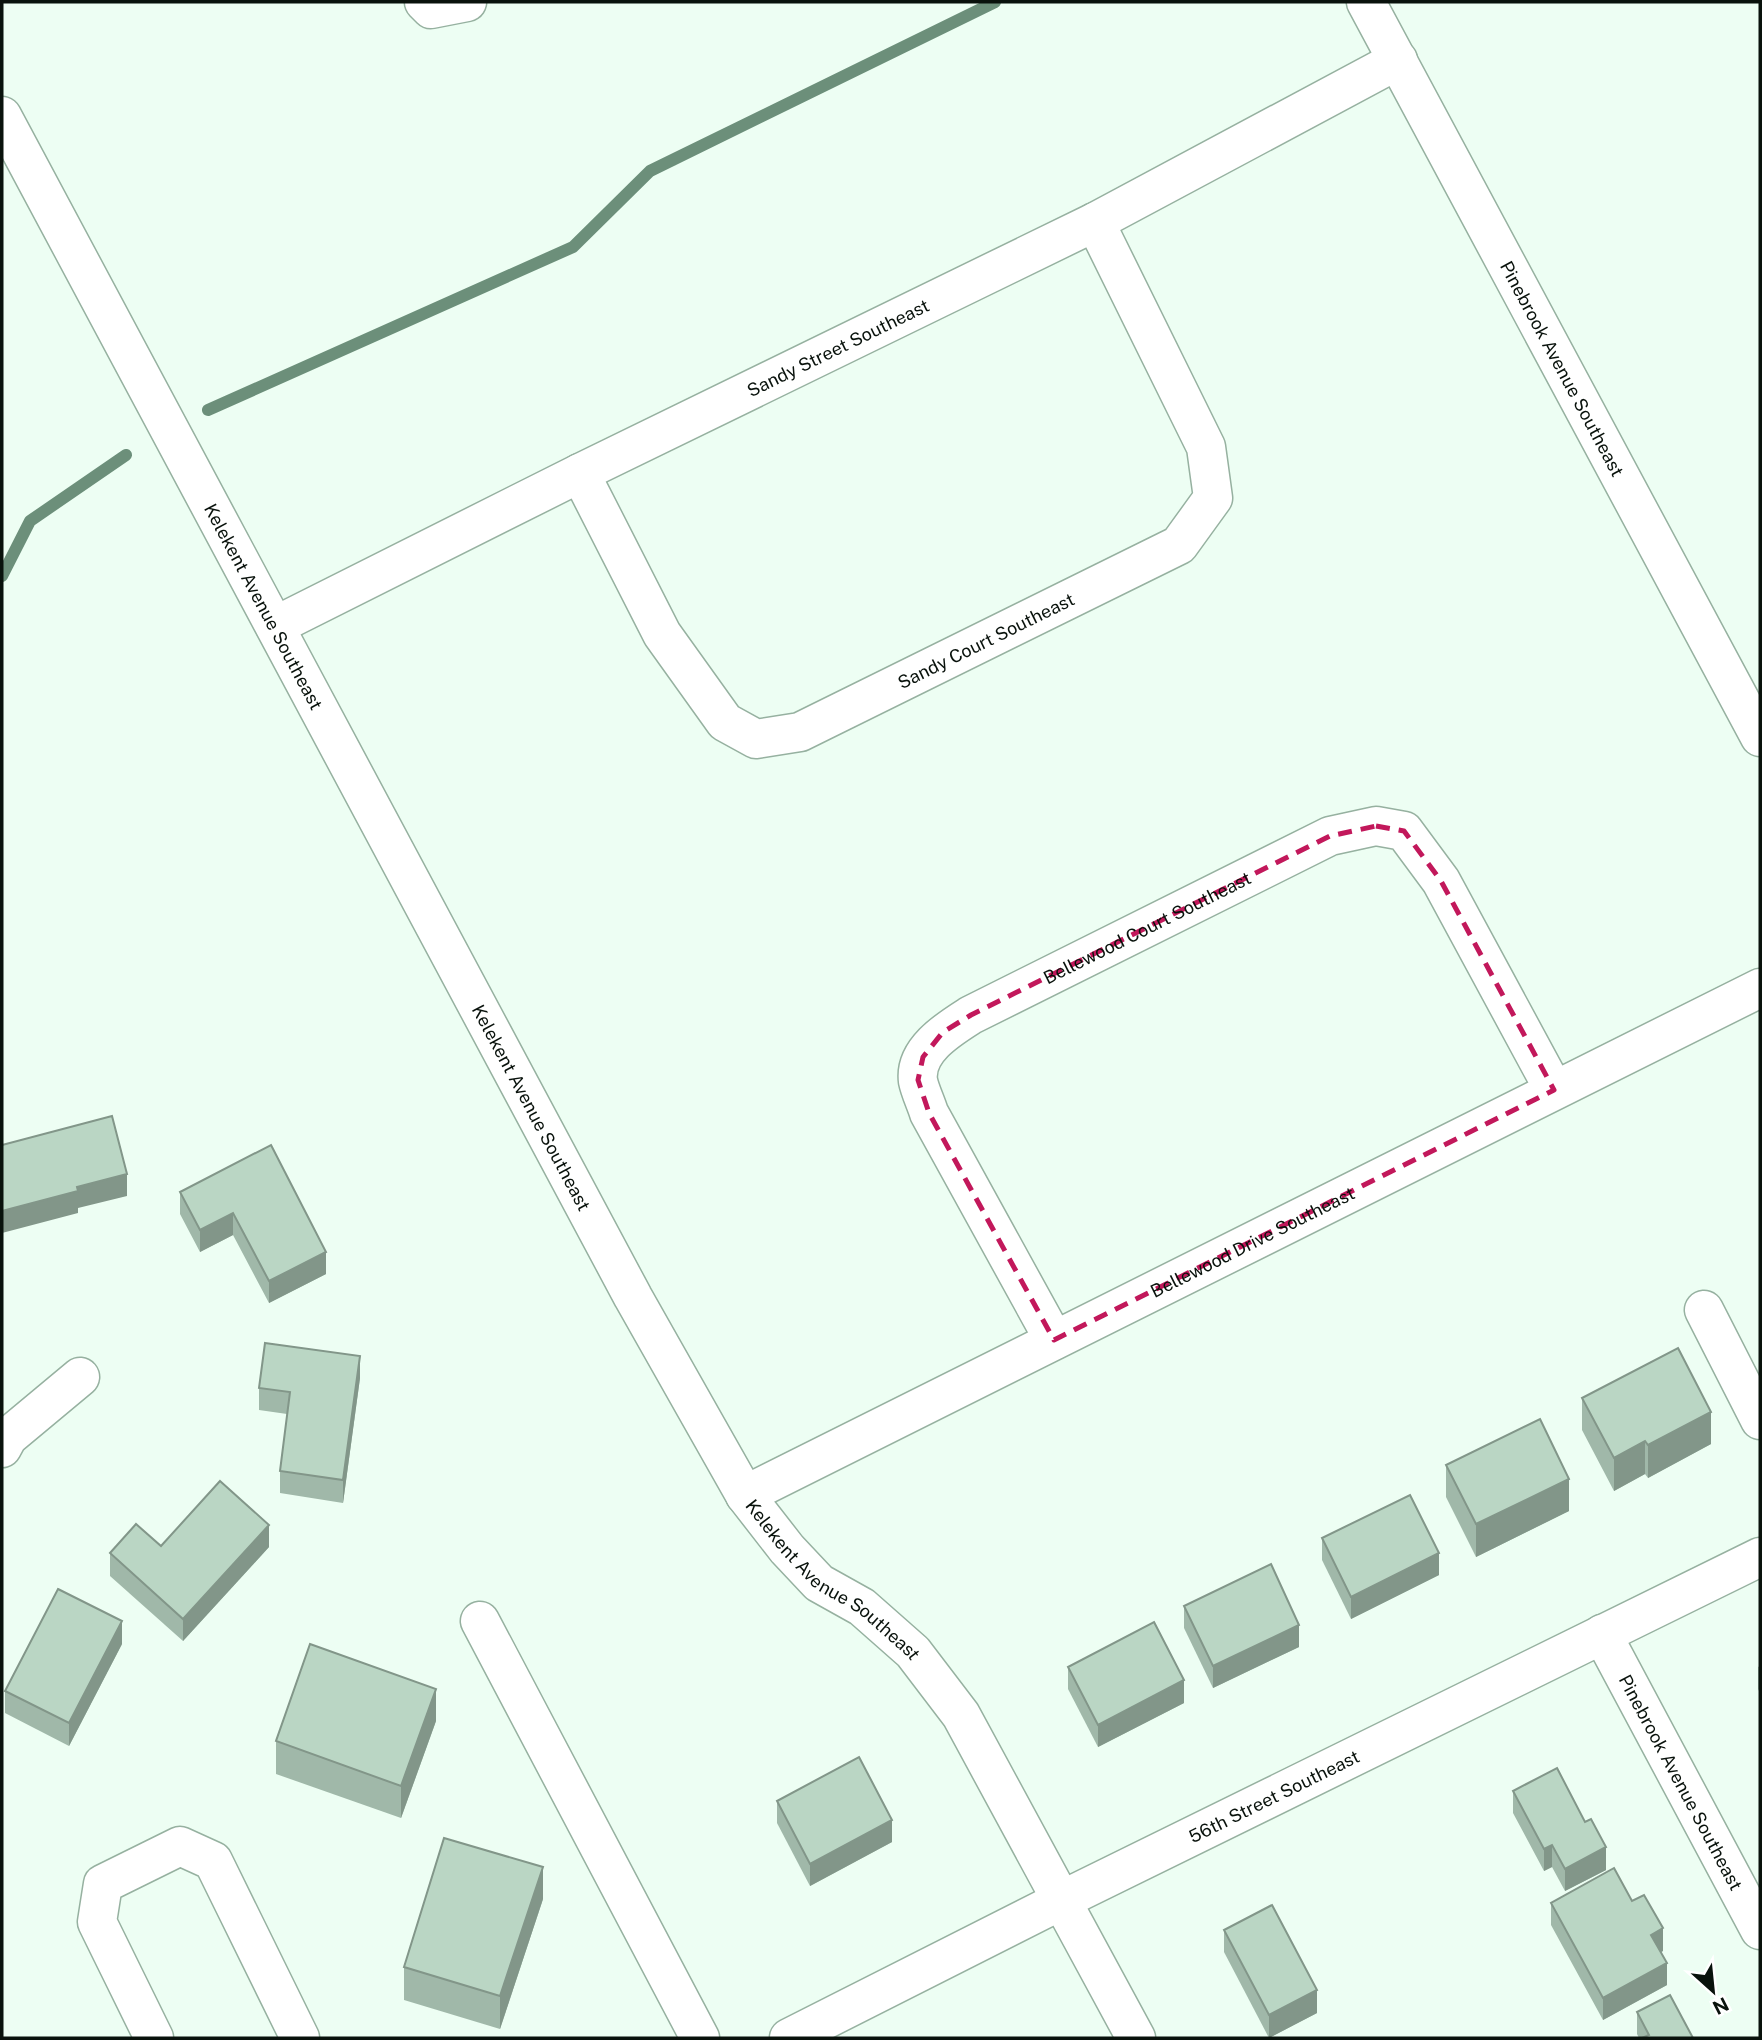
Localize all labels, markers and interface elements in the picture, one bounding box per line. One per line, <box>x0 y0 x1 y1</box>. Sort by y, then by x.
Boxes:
street label: Pinebrook Avenue Southeast <box>1496 257 1629 480</box>
street label: Sandy Street Southeast <box>743 294 932 401</box>
street label: Kelekent Avenue Southeast <box>200 500 328 713</box>
street label: Sandy Court Southeast <box>894 588 1078 693</box>
street label: Bellewood Court Southeast <box>1040 867 1254 988</box>
street label: Kelekent Avenue Southeast <box>468 1001 595 1214</box>
street label: Bellewood Drive Southeast <box>1147 1182 1358 1301</box>
street label: Kelekent Avenue Southeast <box>742 1495 925 1663</box>
street label: Pinebrook Avenue Southeast <box>1615 1671 1747 1894</box>
street label: 56th Street Southeast <box>1185 1745 1363 1847</box>
north arrow <box>1678 1956 1748 2026</box>
text: N <box>1709 1993 1732 2019</box>

